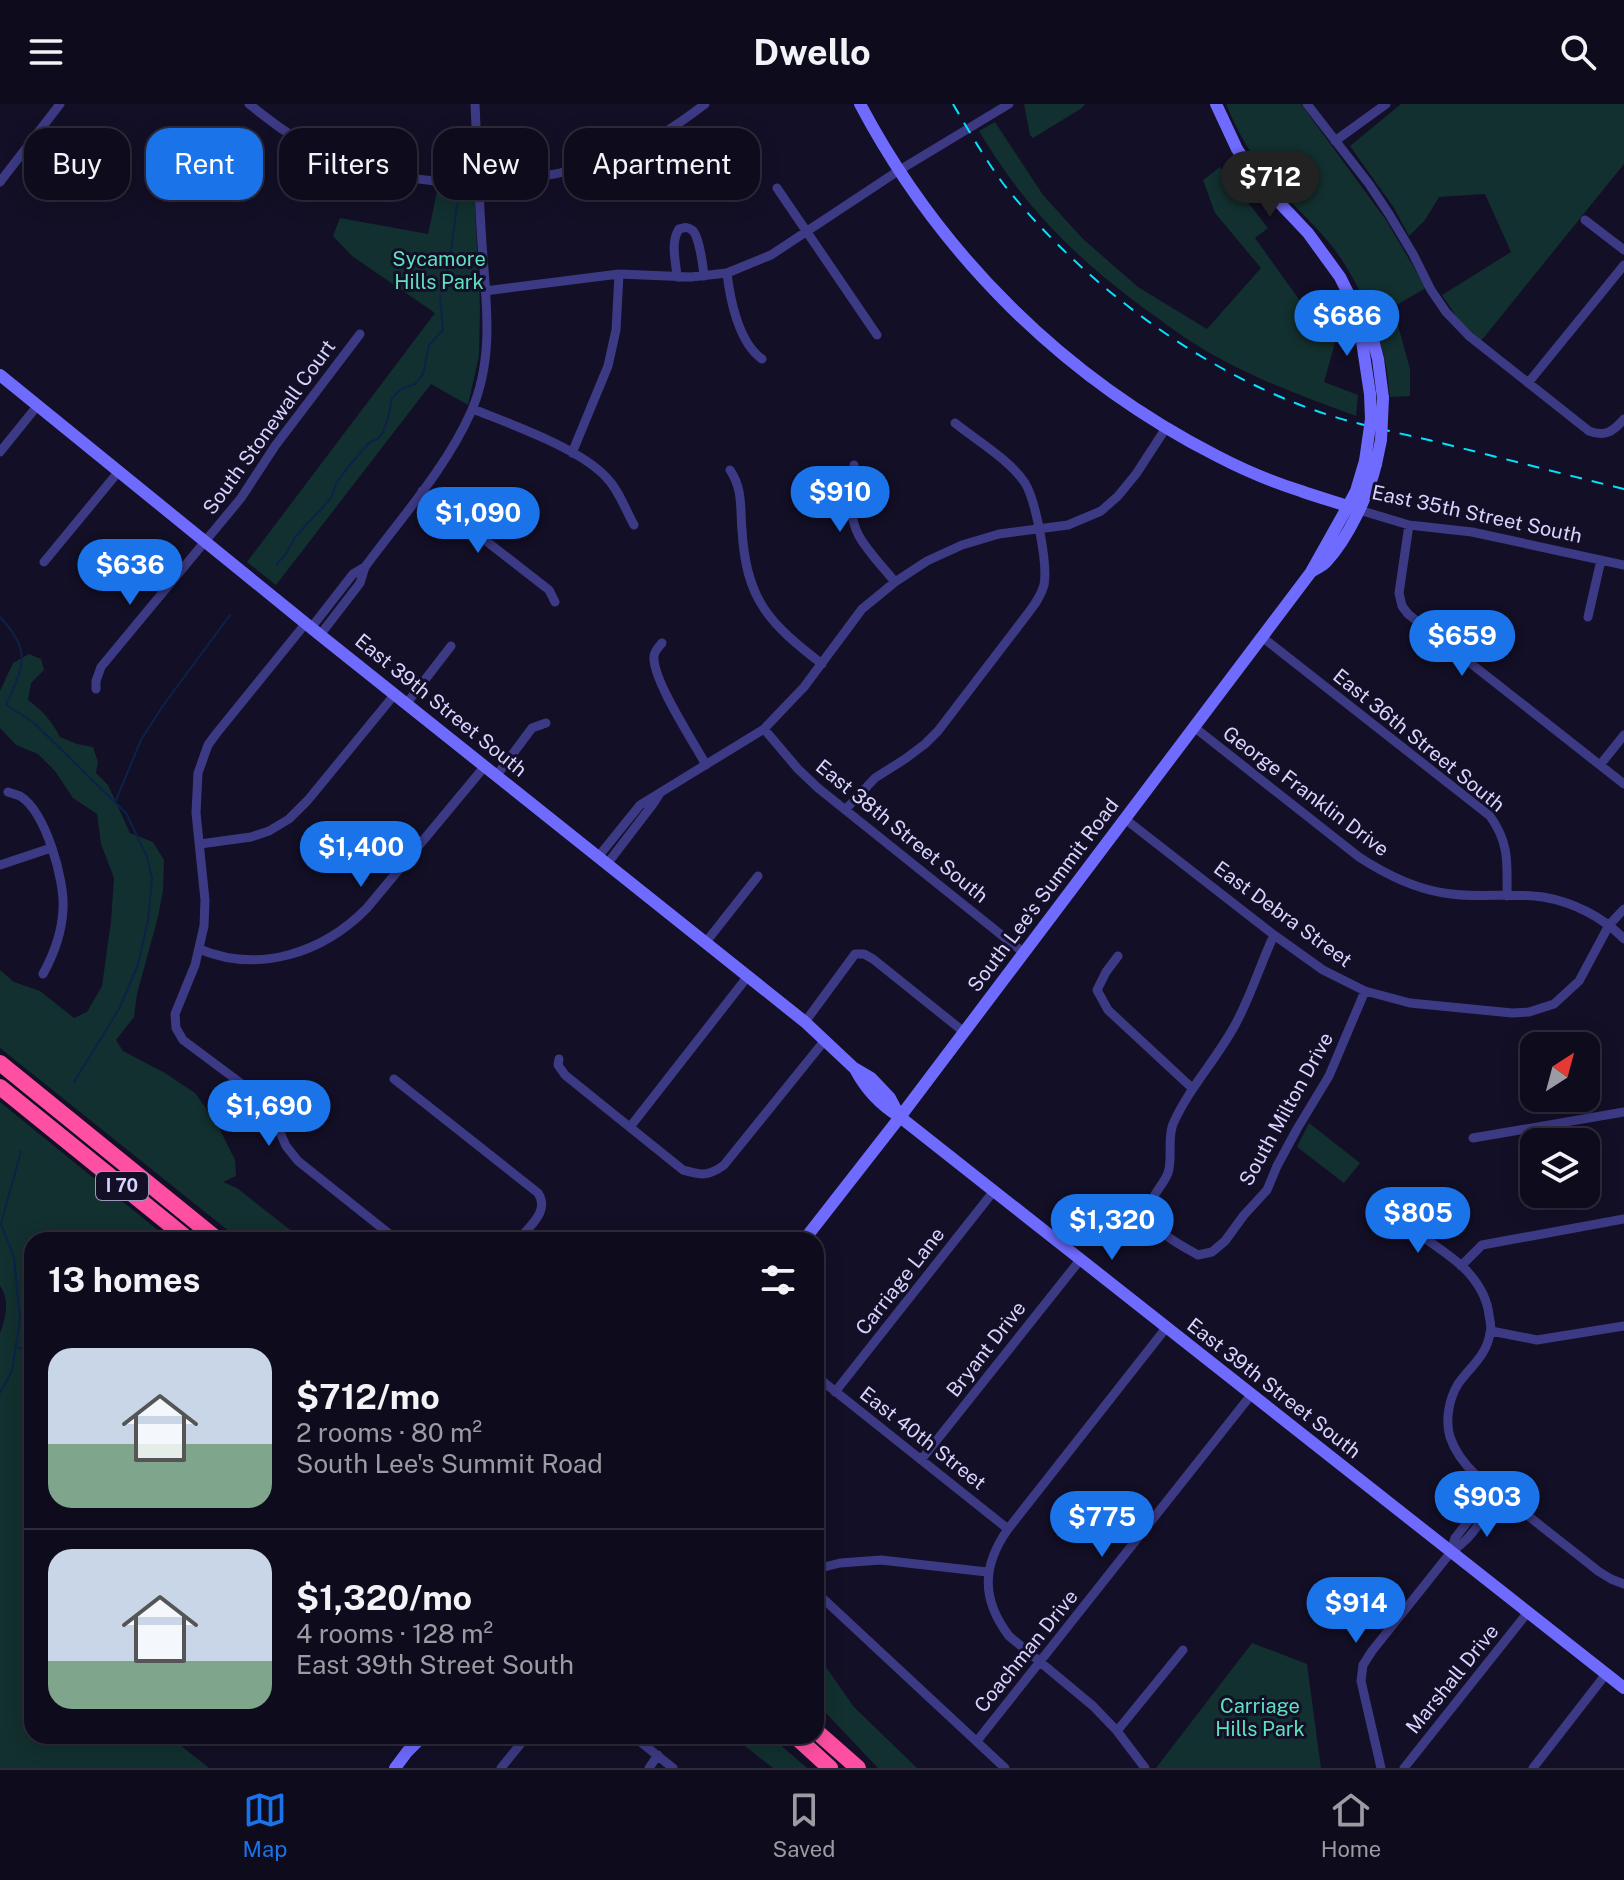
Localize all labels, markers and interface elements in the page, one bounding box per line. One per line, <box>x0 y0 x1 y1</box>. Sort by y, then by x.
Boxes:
icon: menu <box>24 30 68 74</box>
icon: search <box>1556 30 1600 74</box>
text: Dwello <box>753 31 871 73</box>
chip: Buy <box>24 128 130 200</box>
chip: Rent <box>146 128 263 200</box>
chip: Filters <box>279 128 417 200</box>
chip: New <box>433 128 548 200</box>
chip: Apartment <box>564 128 760 200</box>
pin: $712 <box>1223 151 1317 219</box>
text: $712 <box>1239 161 1301 192</box>
park label: Sycamore Hills Park <box>392 247 486 294</box>
pin: $686 <box>1300 290 1394 358</box>
text: $686 <box>1312 300 1382 331</box>
street label: South Stonewall Court <box>198 335 340 519</box>
pin: $910 <box>793 466 887 534</box>
text: $910 <box>809 476 871 507</box>
street label: East 35th Street South <box>1370 480 1584 548</box>
pin: $1,090 <box>413 487 543 555</box>
text: $1,090 <box>435 497 521 528</box>
pin: $636 <box>83 539 177 607</box>
text: $636 <box>95 549 165 580</box>
pin: $659 <box>1415 610 1509 678</box>
text: $659 <box>1427 620 1497 651</box>
street label: East 39th Street South <box>350 628 532 782</box>
street label: East 36th Street South <box>1328 663 1510 817</box>
street label: George Franklin Drive <box>1218 721 1394 861</box>
street label: East 38th Street South <box>811 754 993 908</box>
street label: South Lee's Summit Road <box>962 794 1124 996</box>
pin: $1,400 <box>296 821 426 889</box>
text: $1,400 <box>318 831 404 862</box>
street label: East Debra Street <box>1209 856 1357 972</box>
street label: South Milton Drive <box>1234 1028 1338 1190</box>
north arrow <box>1520 1032 1600 1112</box>
map controls <box>1520 1032 1600 1208</box>
pin: $1,690 <box>204 1080 334 1148</box>
text: $1,690 <box>226 1090 312 1121</box>
button: layers <box>1520 1128 1600 1208</box>
road number: I 70 <box>96 1172 148 1200</box>
pin: $805 <box>1371 1187 1465 1255</box>
pin: $1,320 <box>1047 1194 1177 1262</box>
text: $805 <box>1383 1197 1453 1228</box>
text: $1,320 <box>1069 1204 1155 1235</box>
street label: Carriage Lane <box>851 1223 949 1339</box>
icon: filters <box>756 1258 800 1302</box>
text: 13 homes <box>48 1260 200 1300</box>
street label: Bryant Drive <box>941 1296 1031 1402</box>
street label: East 39th Street South <box>1182 1313 1366 1463</box>
text: $712/mo <box>296 1377 440 1417</box>
icon: home <box>112 1380 208 1476</box>
street label: East 40th Street <box>855 1381 991 1495</box>
text: 2 rooms · 80 m² <box>296 1417 482 1448</box>
text: South Lee's Summit Road <box>296 1448 603 1479</box>
pin: $903 <box>1440 1471 1534 1539</box>
text: $903 <box>1453 1481 1521 1512</box>
pin: $775 <box>1055 1491 1149 1559</box>
text: $775 <box>1068 1501 1136 1532</box>
pin: $914 <box>1309 1577 1403 1645</box>
text: $1,320/mo <box>296 1578 472 1618</box>
icon: home <box>112 1581 208 1677</box>
street label: Coachman Drive <box>969 1585 1083 1717</box>
text: $914 <box>1324 1587 1388 1618</box>
text: 4 rooms · 128 m² <box>296 1618 493 1649</box>
street label: Marshall Drive <box>1401 1620 1503 1738</box>
text: East 39th Street South <box>296 1649 574 1680</box>
park label: Carriage Hills Park <box>1215 1694 1305 1741</box>
tab: Map <box>243 1788 287 1862</box>
tab: Saved <box>773 1788 835 1862</box>
tab: Home <box>1321 1788 1381 1862</box>

